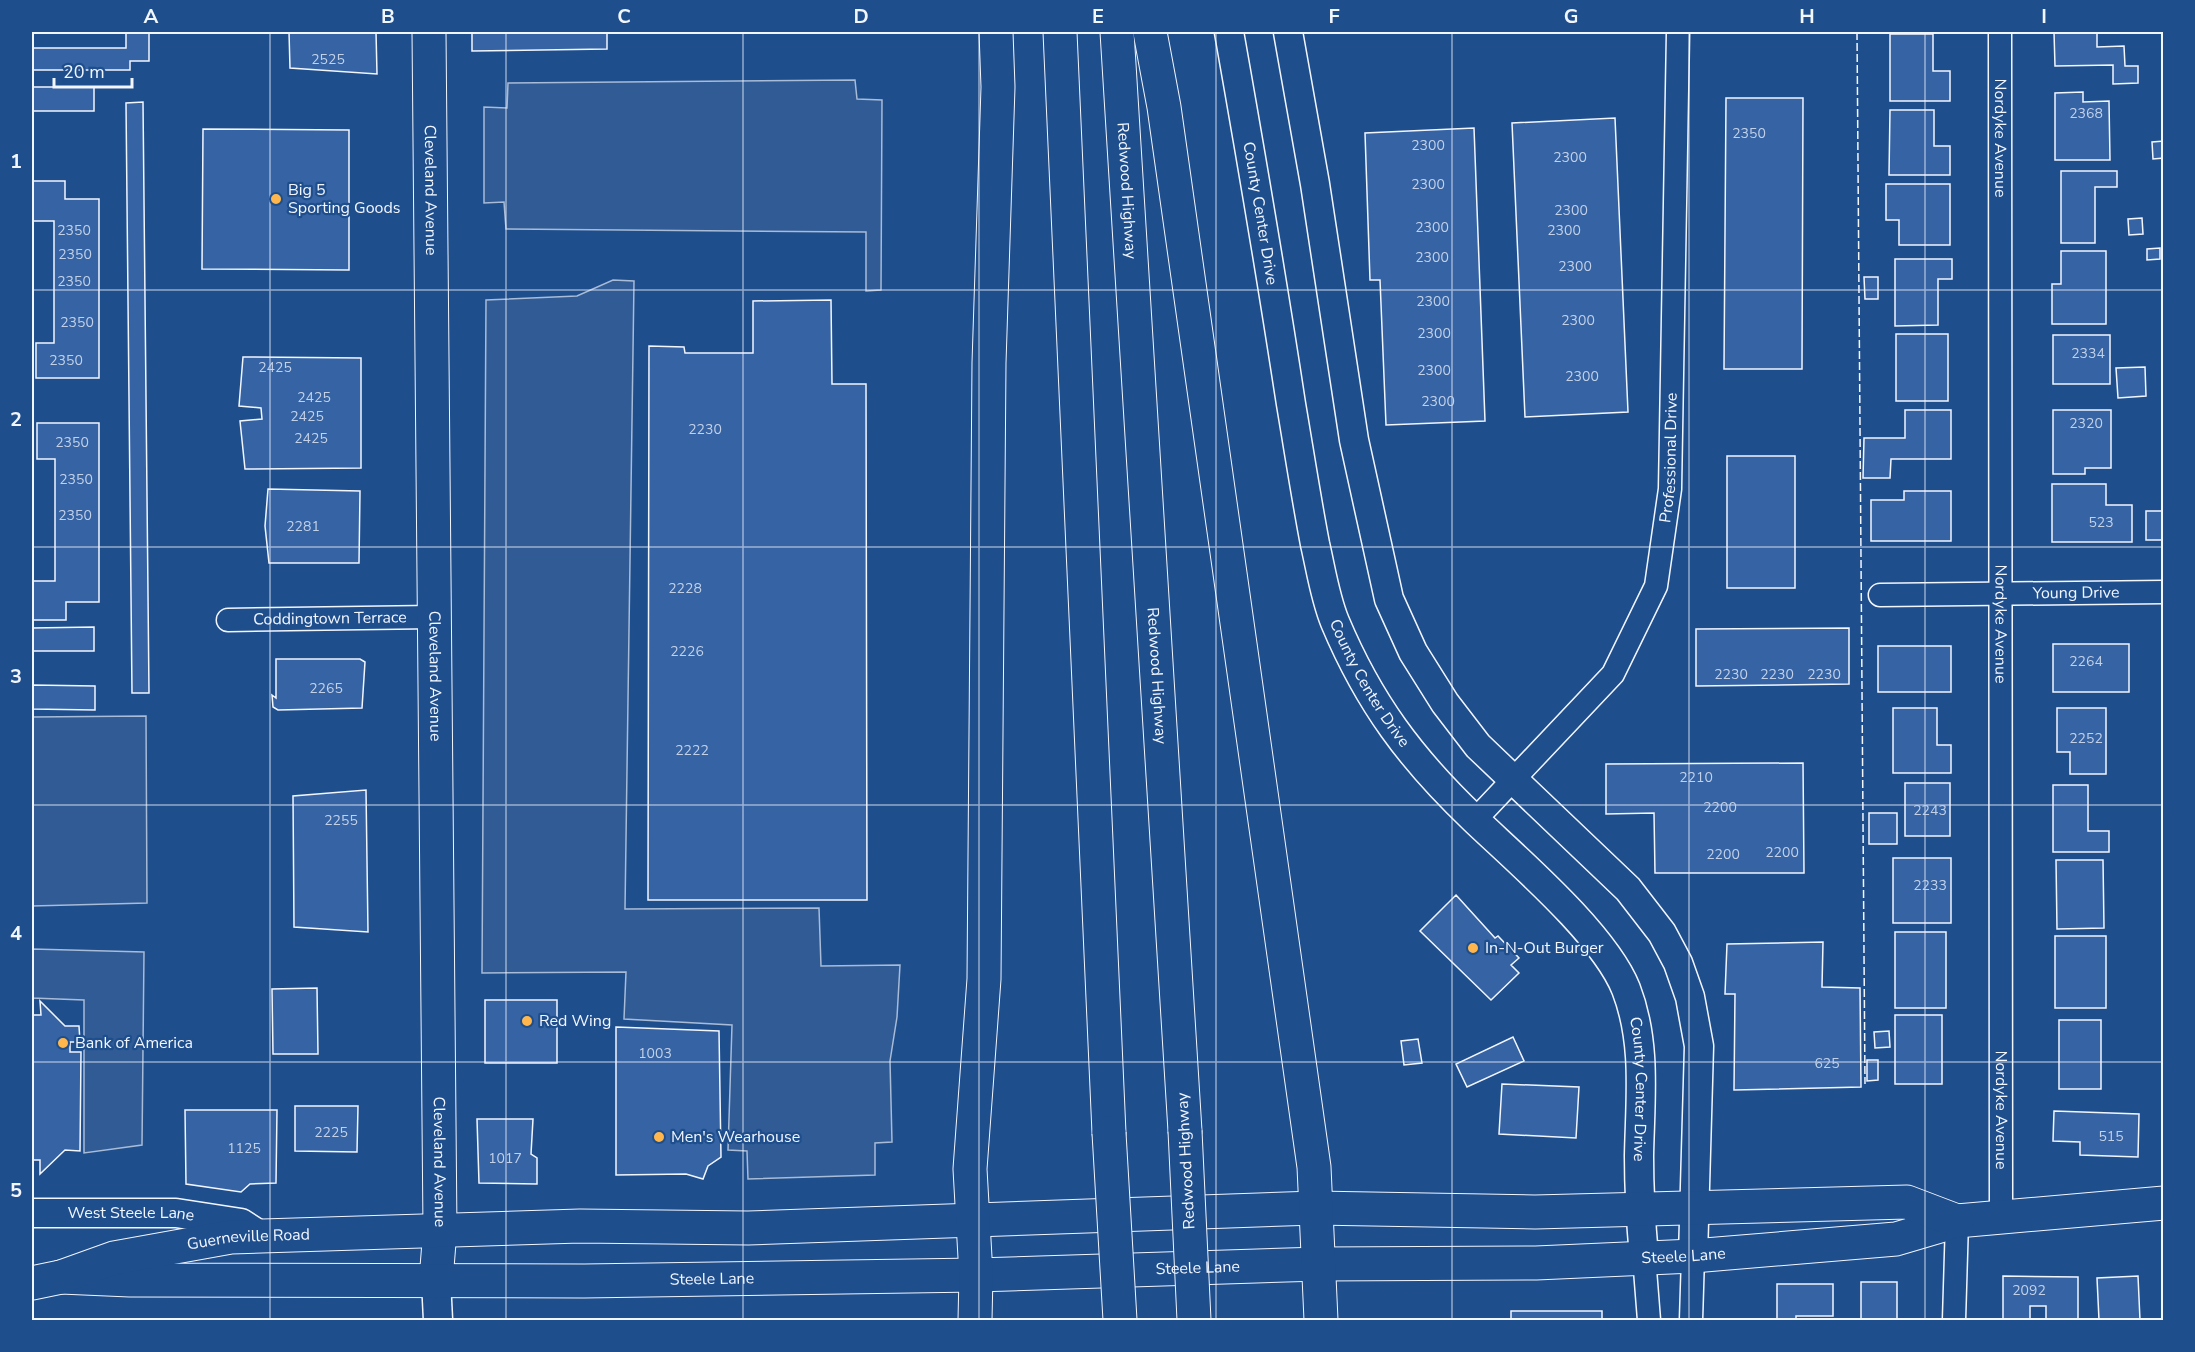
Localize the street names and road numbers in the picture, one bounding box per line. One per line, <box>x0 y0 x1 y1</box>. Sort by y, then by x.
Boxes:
street label: Nordyke Avenue <box>1989 79 2011 197</box>
street label: Redwood Highway <box>1112 122 1142 261</box>
street label: Cleveland Avenue <box>419 125 442 255</box>
street label: County Center Drive <box>1237 140 1283 287</box>
street label: Professional Drive <box>1654 392 1683 524</box>
street label: Nordyke Avenue <box>1989 565 2012 683</box>
street label: Young Drive <box>2032 581 2119 604</box>
street label: Coddingtown Terrace <box>253 606 407 631</box>
street label: Redwood Highway <box>1142 607 1172 746</box>
street label: Cleveland Avenue <box>423 610 447 741</box>
street label: County Center Drive <box>1324 616 1415 752</box>
street label: County Center Drive <box>1624 1015 1652 1162</box>
street label: Nordyke Avenue <box>1990 1051 2012 1169</box>
street label: Redwood Highway <box>1171 1091 1201 1230</box>
street label: Cleveland Avenue <box>428 1096 451 1227</box>
street label: West Steele Lane <box>67 1202 196 1227</box>
street label: Guerneville Road <box>185 1224 310 1256</box>
street label: Steele Lane <box>1641 1242 1727 1269</box>
street label: Steele Lane <box>1155 1256 1240 1280</box>
street label: Steele Lane <box>670 1267 754 1291</box>

